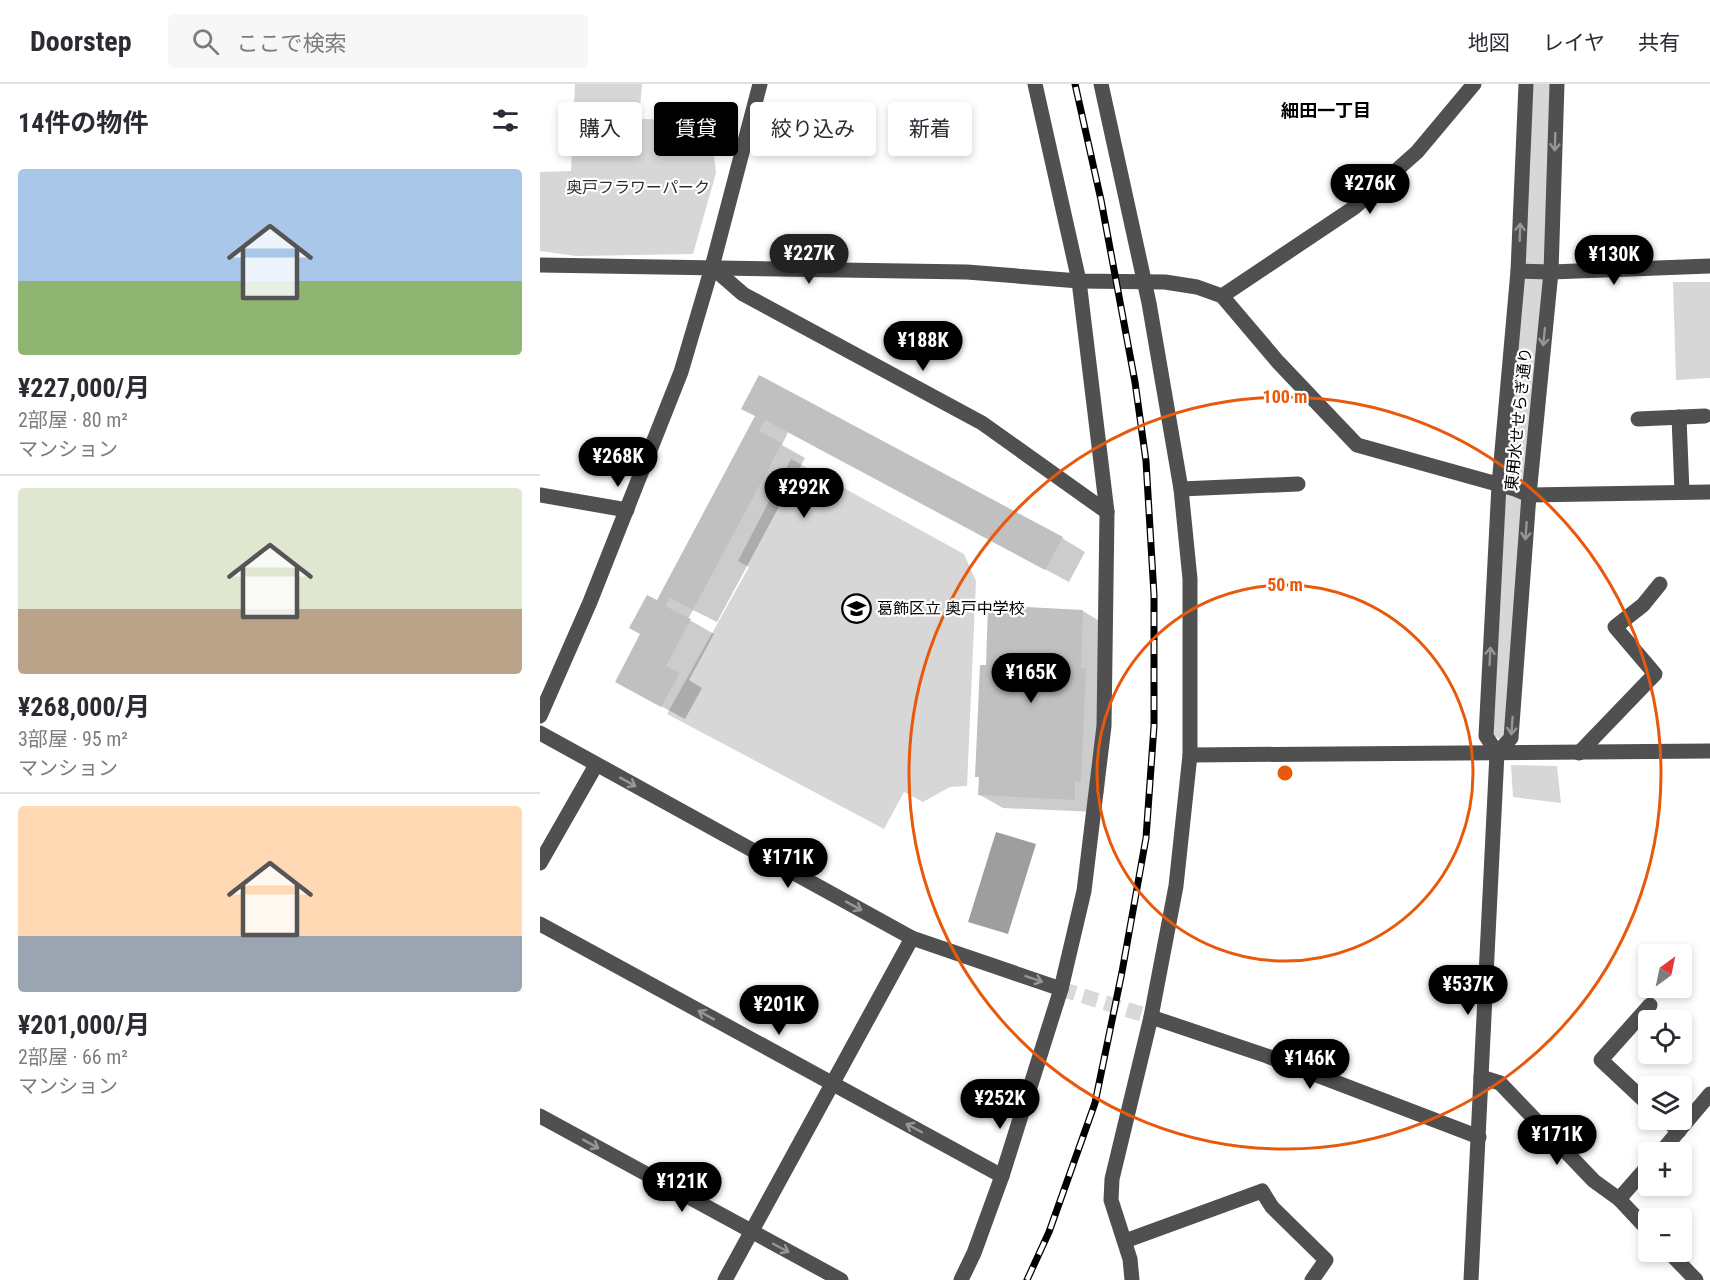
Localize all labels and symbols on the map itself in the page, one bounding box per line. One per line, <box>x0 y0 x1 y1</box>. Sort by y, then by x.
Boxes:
district label: 細田一丁目 <box>1281 100 1371 121</box>
one-way arrow <box>1550 132 1561 152</box>
pin: ¥276K <box>1328 164 1412 215</box>
park label: 奥戸フラワーパーク <box>566 178 710 197</box>
one-way arrow <box>1514 222 1525 242</box>
pin: ¥227K <box>767 234 851 285</box>
pin: ¥130K <box>1572 235 1656 286</box>
pin: ¥188K <box>881 321 965 372</box>
one-way arrow <box>1539 327 1550 347</box>
street label: 東用水せせらぎ通り <box>1502 346 1535 492</box>
text: 100 m <box>1263 386 1307 407</box>
pin: ¥268K <box>576 437 660 488</box>
pin: ¥292K <box>762 468 846 519</box>
one-way arrow <box>1520 521 1531 541</box>
text: 50 m <box>1267 574 1303 595</box>
school or university icon: 葛飾区立 奥戸中学校 <box>840 592 872 624</box>
place label: 葛飾区立 奥戸中学校 <box>877 599 1025 618</box>
one-way arrow <box>1484 647 1495 667</box>
pin: ¥165K <box>989 653 1073 704</box>
one-way arrow <box>1506 715 1517 735</box>
centre of rings <box>1275 763 1295 783</box>
one-way arrow <box>619 776 636 788</box>
pin: ¥171K <box>746 838 830 889</box>
one-way arrow <box>845 900 862 912</box>
north arrow <box>1638 944 1692 998</box>
pin: ¥537K <box>1426 965 1510 1016</box>
one-way arrow <box>1024 975 1043 986</box>
pin: ¥201K <box>737 985 821 1036</box>
one-way arrow <box>697 1009 715 1020</box>
pin: ¥146K <box>1268 1039 1352 1090</box>
pin: ¥252K <box>958 1079 1042 1130</box>
pin: ¥171K <box>1515 1115 1599 1166</box>
one-way arrow <box>906 1122 923 1134</box>
one-way arrow <box>582 1138 599 1150</box>
pin: ¥121K <box>640 1162 724 1213</box>
one-way arrow <box>771 1243 789 1254</box>

